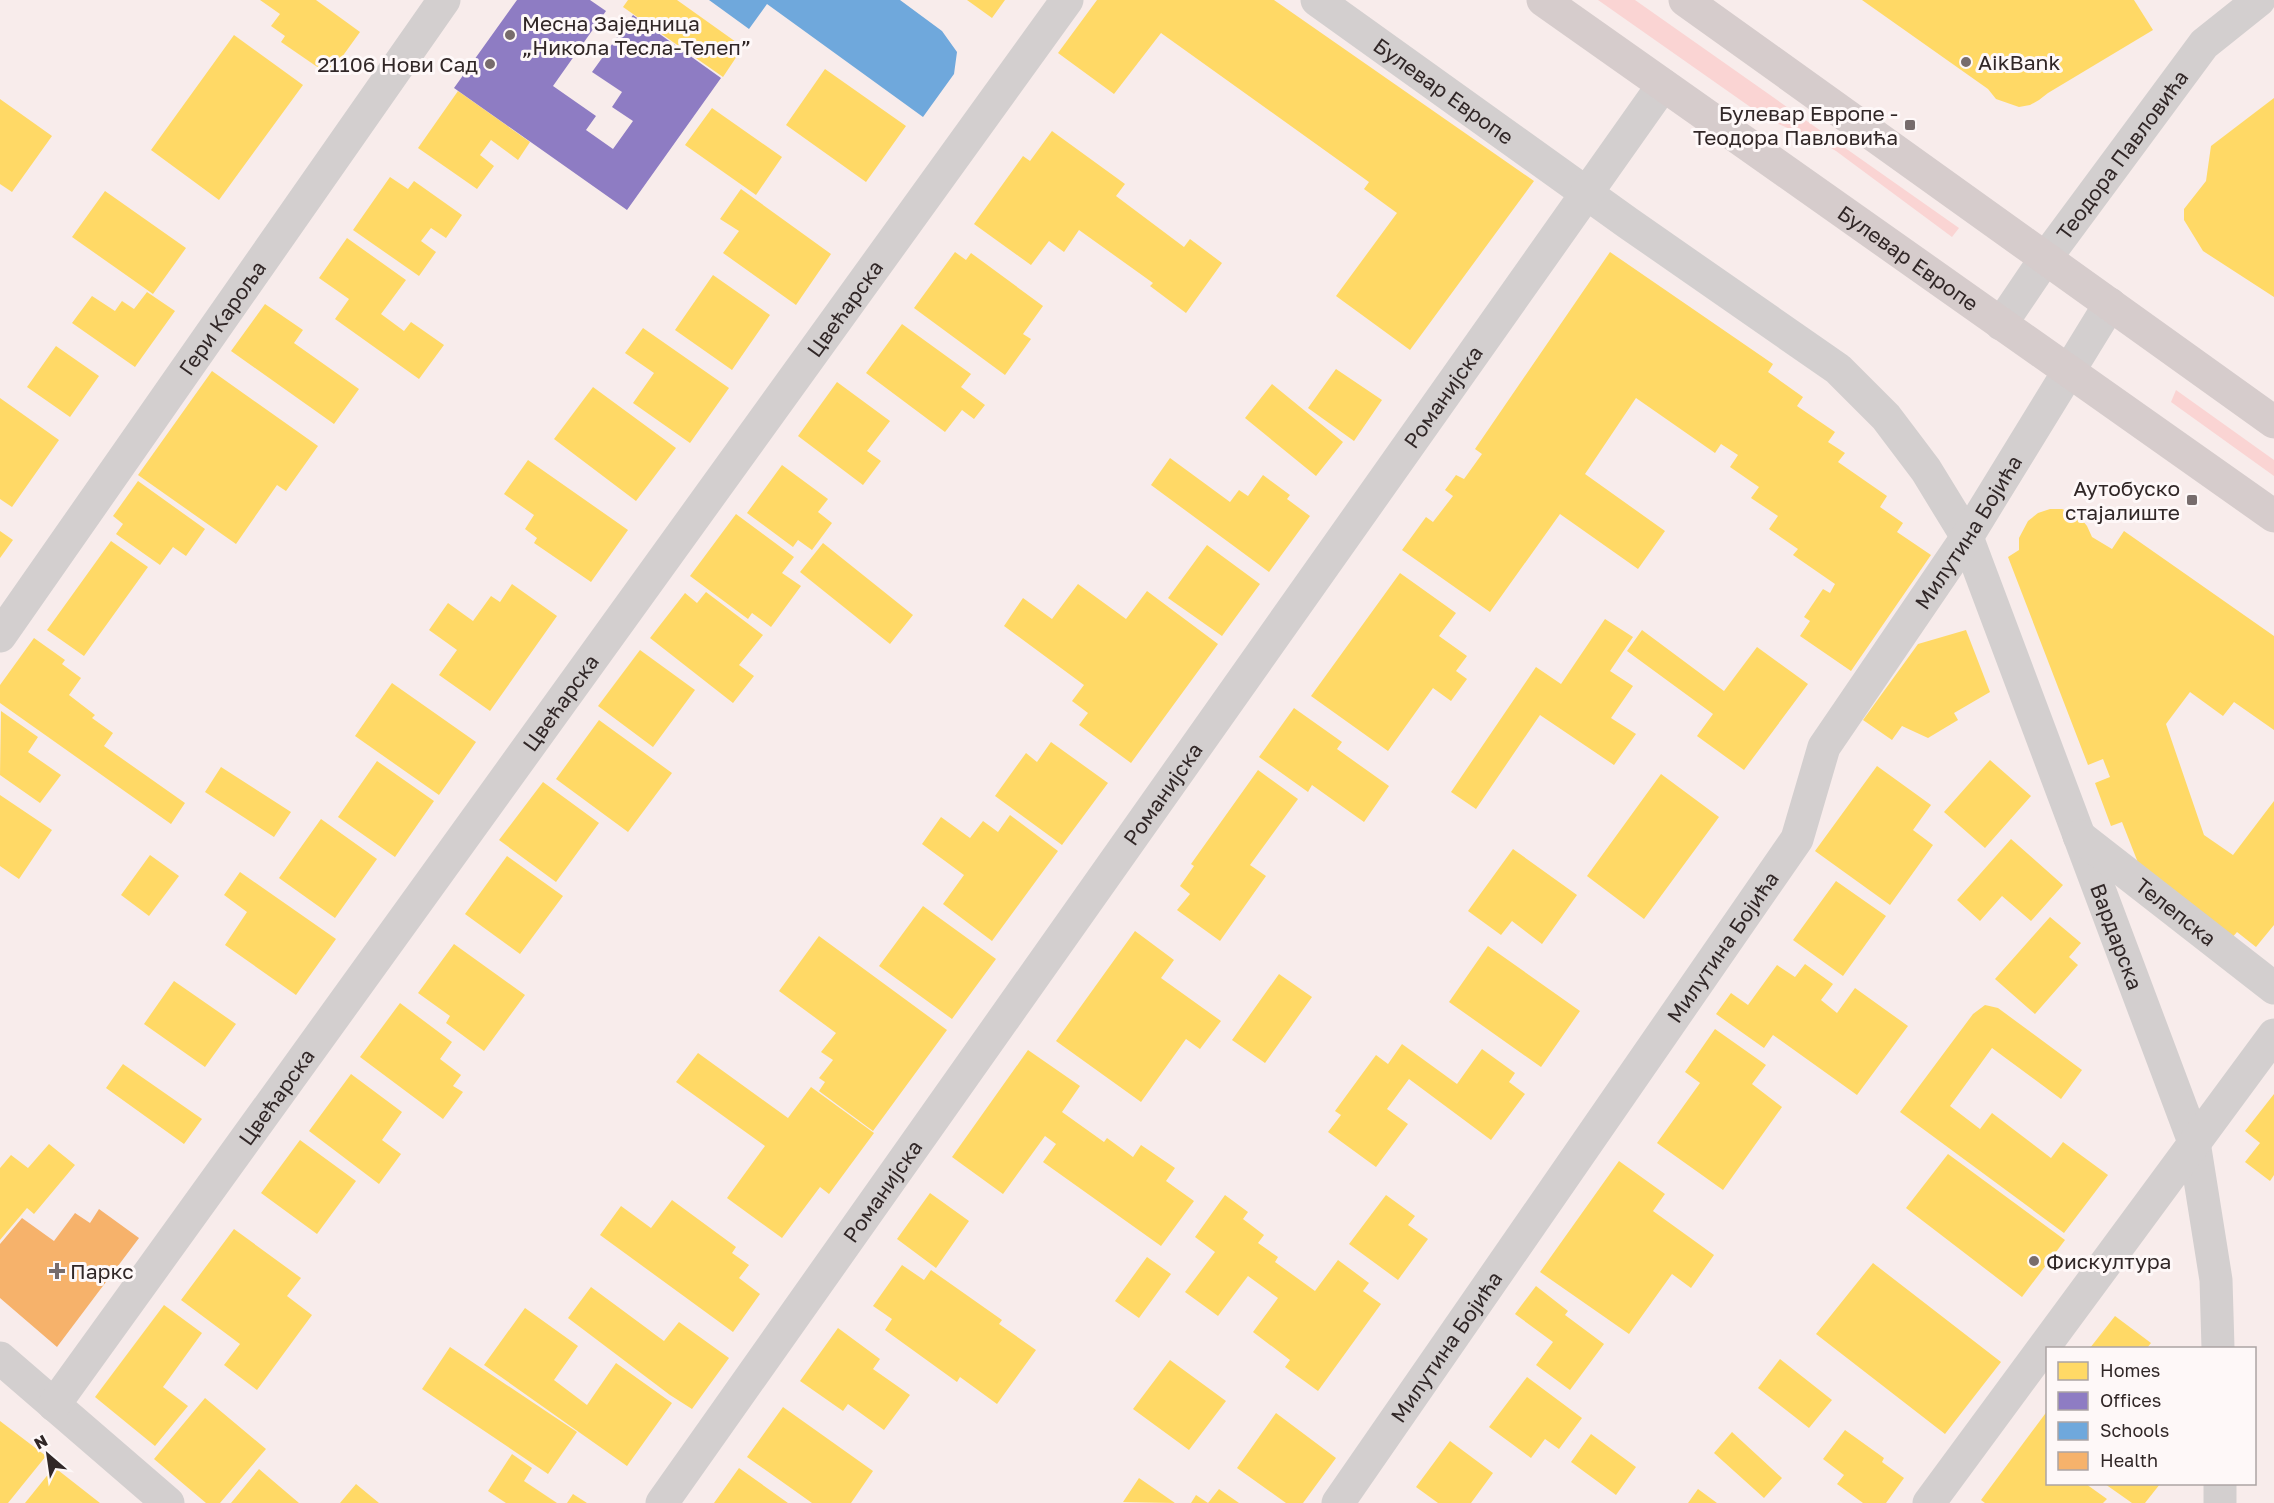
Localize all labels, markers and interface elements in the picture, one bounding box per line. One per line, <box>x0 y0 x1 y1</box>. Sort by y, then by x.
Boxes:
place label: Месна Заједница „Никола Тесла-Телеп” <box>522 10 751 60</box>
marker: Месна Заједница „Никола Тесла-Телеп” <box>503 28 517 42</box>
street label: Булевар Европе <box>1369 32 1519 150</box>
place label: AikBank <box>1978 49 2060 75</box>
place label: 21106 Нови Сад <box>317 51 478 77</box>
marker: AikBank <box>1959 55 1973 69</box>
marker: 21106 Нови Сад <box>483 57 497 71</box>
street label: Теодора Павловића <box>2051 65 2193 245</box>
place label: Булевар Европе - Теодора Павловића <box>1693 100 1898 150</box>
marker: Булевар Европе - Теодора Павловића <box>1903 118 1917 132</box>
street label: Булевар Европе <box>1833 199 1984 316</box>
street label: Цвећарска <box>801 255 888 362</box>
street label: Гери Кароља <box>173 256 271 380</box>
street label: Романијска <box>1398 340 1488 453</box>
street label: Милутина Бојића <box>1909 450 2027 614</box>
place label: Аутобуско стајалиште <box>2065 475 2180 525</box>
marker: Аутобуско стајалиште <box>2185 493 2199 507</box>
street label: Цвећарска <box>517 649 604 756</box>
street label: Романијска <box>1117 738 1208 850</box>
street label: Милутина Бојића <box>1661 866 1784 1028</box>
street label: Телепска <box>2130 872 2222 951</box>
street label: Вардарска <box>2085 880 2149 993</box>
street label: Цвећарска <box>233 1043 320 1150</box>
street label: Романијска <box>837 1135 927 1247</box>
place label: Фискултура <box>2046 1248 2171 1274</box>
marker: Фискултура <box>2027 1254 2041 1268</box>
place label: Паркс <box>70 1258 134 1284</box>
marker: Паркс <box>48 1262 66 1280</box>
street label: Милутина Бојића <box>1385 1266 1507 1427</box>
legend <box>2046 1347 2256 1485</box>
text: Homes <box>2100 1359 2160 1381</box>
text: Offices <box>2100 1389 2161 1411</box>
text: Schools <box>2100 1419 2169 1441</box>
north arrow <box>18 1425 78 1485</box>
text: N <box>31 1430 51 1454</box>
text: Health <box>2100 1449 2158 1471</box>

